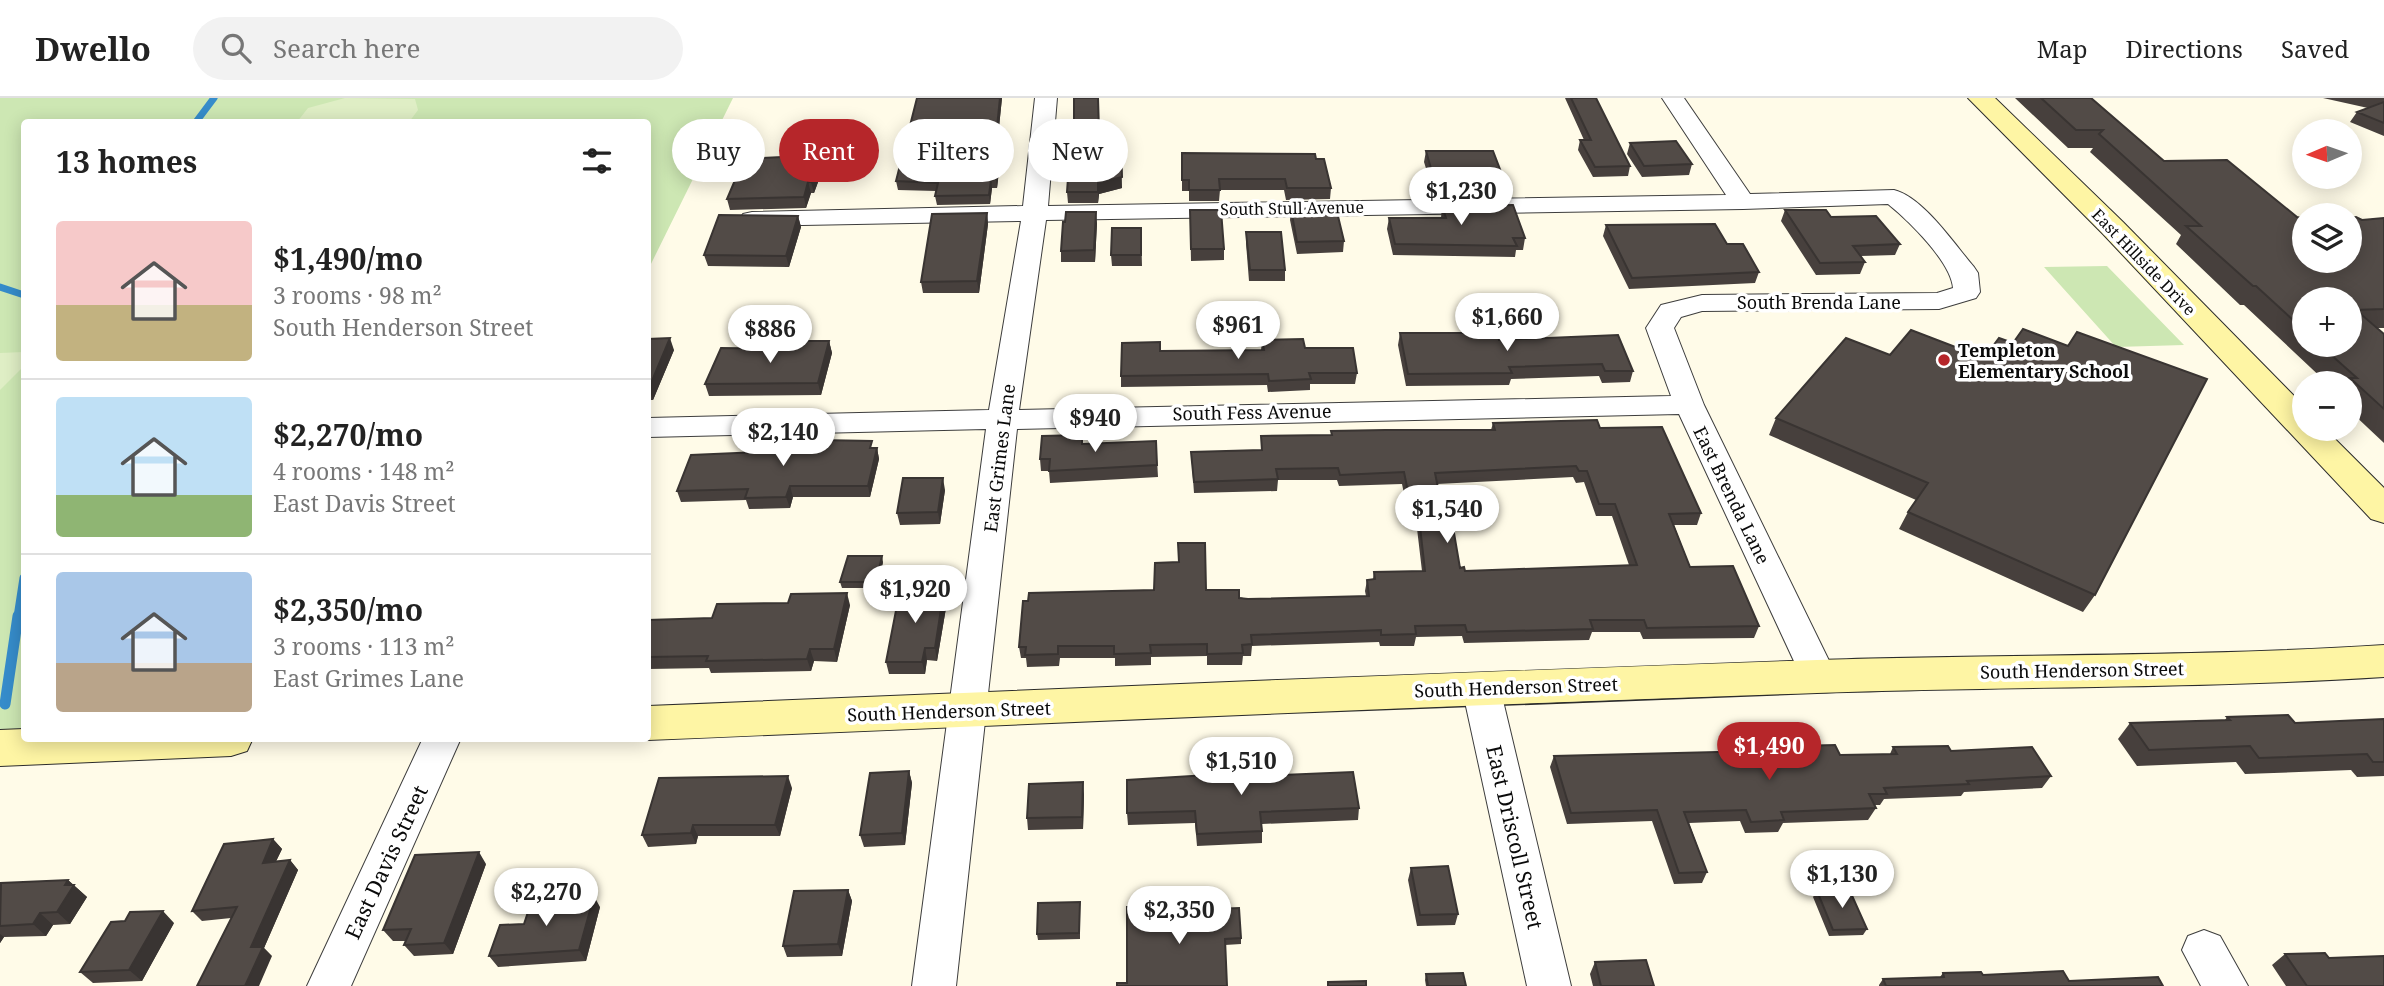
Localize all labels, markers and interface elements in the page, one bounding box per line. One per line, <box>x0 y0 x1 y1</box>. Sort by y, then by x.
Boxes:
search box <box>193 17 683 80</box>
text: Dwello <box>35 26 151 71</box>
icon: search <box>217 29 255 67</box>
text: Search here <box>273 30 421 66</box>
text: Map <box>2037 32 2088 65</box>
text: Directions <box>2126 32 2243 65</box>
text: Saved <box>2281 32 2349 65</box>
chip: Buy <box>672 119 765 182</box>
chip: Rent <box>779 119 879 182</box>
chip: Filters <box>893 119 1014 182</box>
chip: New <box>1028 119 1128 182</box>
north arrow <box>2292 119 2362 189</box>
map controls <box>2292 119 2362 441</box>
text: 13 homes <box>56 141 197 182</box>
icon: filters <box>578 142 616 180</box>
pin: $1,230 <box>1404 167 1518 227</box>
text: $1,230 <box>1425 174 1497 206</box>
street label: South Stull Avenue <box>1220 196 1364 220</box>
button: layers <box>2292 203 2362 273</box>
street label: East Hillside Drive <box>2087 204 2201 320</box>
text: $1,490/mo <box>273 238 423 279</box>
icon: home <box>112 249 196 333</box>
text: 3 rooms · 98 m² <box>273 279 442 311</box>
button: + <box>2292 287 2362 357</box>
street label: South Brenda Lane <box>1737 290 1901 314</box>
pin: $1,660 <box>1450 294 1564 353</box>
text: $1,660 <box>1471 300 1543 332</box>
pin: $961 <box>1197 302 1279 361</box>
pin: $886 <box>729 306 811 365</box>
text: $961 <box>1212 308 1264 340</box>
text: South Henderson Street <box>273 311 533 343</box>
text: $886 <box>744 312 796 344</box>
place label: Templeton Elementary School <box>1958 338 2130 383</box>
marker: Templeton Elementary School <box>1936 352 1952 368</box>
button: − <box>2292 371 2362 441</box>
street label: East Grimes Lane <box>978 382 1020 534</box>
pin: $940 <box>1054 394 1136 454</box>
street label: South Fess Avenue <box>1172 399 1332 425</box>
text: $940 <box>1069 401 1121 433</box>
pin: $2,140 <box>726 408 840 468</box>
text: $2,270/mo <box>273 414 423 455</box>
text: $2,140 <box>747 415 819 447</box>
street label: East Brenda Lane <box>1688 422 1776 568</box>
icon: home <box>112 425 196 509</box>
text: 4 rooms · 148 m² <box>273 455 455 487</box>
pin: $1,540 <box>1390 486 1504 545</box>
text: East Davis Street <box>273 487 456 519</box>
text: $1,540 <box>1411 492 1483 524</box>
pin: $1,920 <box>858 566 972 625</box>
text: $1,920 <box>879 572 951 604</box>
text: $2,350/mo <box>273 589 423 630</box>
icon: home <box>112 600 196 684</box>
text: 3 rooms · 113 m² <box>273 630 455 662</box>
street label: South Henderson Street <box>1980 656 2184 684</box>
text: East Grimes Lane <box>273 662 464 694</box>
street label: South Henderson Street <box>1414 671 1618 703</box>
street label: South Henderson Street <box>847 695 1051 727</box>
pin: $1,490 <box>1712 722 1826 782</box>
text: $1,490 <box>1733 729 1805 761</box>
pin: $1,510 <box>1184 738 1298 797</box>
street label: East Driscoll Street <box>1480 742 1550 932</box>
text: $1,510 <box>1205 744 1277 776</box>
street label: East Davis Street <box>338 781 434 943</box>
pin: $1,130 <box>1785 850 1899 910</box>
text: $1,130 <box>1806 857 1878 889</box>
pin: $2,270 <box>489 868 603 928</box>
text: $2,270 <box>510 875 582 907</box>
pin: $2,350 <box>1122 886 1236 946</box>
text: $2,350 <box>1143 893 1215 925</box>

